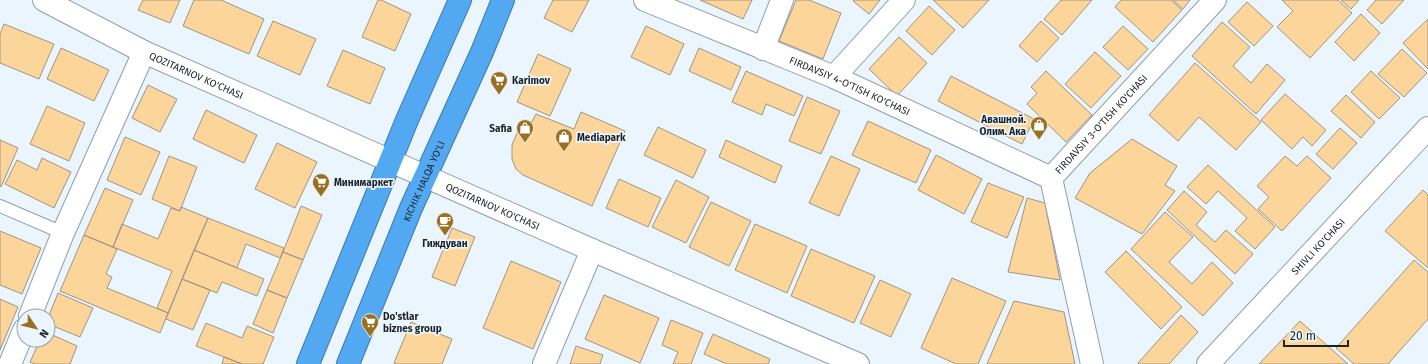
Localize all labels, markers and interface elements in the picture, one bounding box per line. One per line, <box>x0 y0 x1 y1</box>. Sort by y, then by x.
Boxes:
street label: QOZITARNOV KO'CHASI <box>147 50 245 102</box>
street label: FIRDAVSIY 4-O'TISH KO'CHASI <box>787 54 912 119</box>
supermarket icon: Karimov <box>489 70 509 95</box>
street label: FIRDAVSIY 3-O'TISH KO'CHASI <box>1053 73 1150 177</box>
place label: Karimov <box>512 75 551 87</box>
place label: Авашной. Олим. Ака <box>979 114 1027 138</box>
shop icon: Авашной. Олим. Ака <box>1029 115 1049 140</box>
shop icon: Safia <box>515 118 535 143</box>
place label: Safia <box>489 123 513 135</box>
shop icon: Mediapark <box>554 127 574 152</box>
place label: Mediapark <box>577 132 626 144</box>
street label: KICHIK HALQA YO'LI <box>401 139 448 224</box>
supermarket icon: Минимаркет <box>311 172 331 197</box>
place label: Минимаркет <box>334 177 393 189</box>
street label: QOZITARNOV KO'CHASI <box>443 181 541 233</box>
cafe icon: Гиждуван <box>435 211 455 236</box>
street label: SHIVLI KO'CHASI <box>1289 216 1348 278</box>
place label: Гиждуван <box>422 238 468 250</box>
north arrow <box>16 308 56 348</box>
place label: Do'stlar biznes group <box>383 311 442 335</box>
supermarket icon: Do'stlar biznes group <box>360 312 380 337</box>
scale bar <box>1284 322 1348 348</box>
text: N <box>36 327 51 340</box>
text: 20 m <box>1290 329 1316 343</box>

